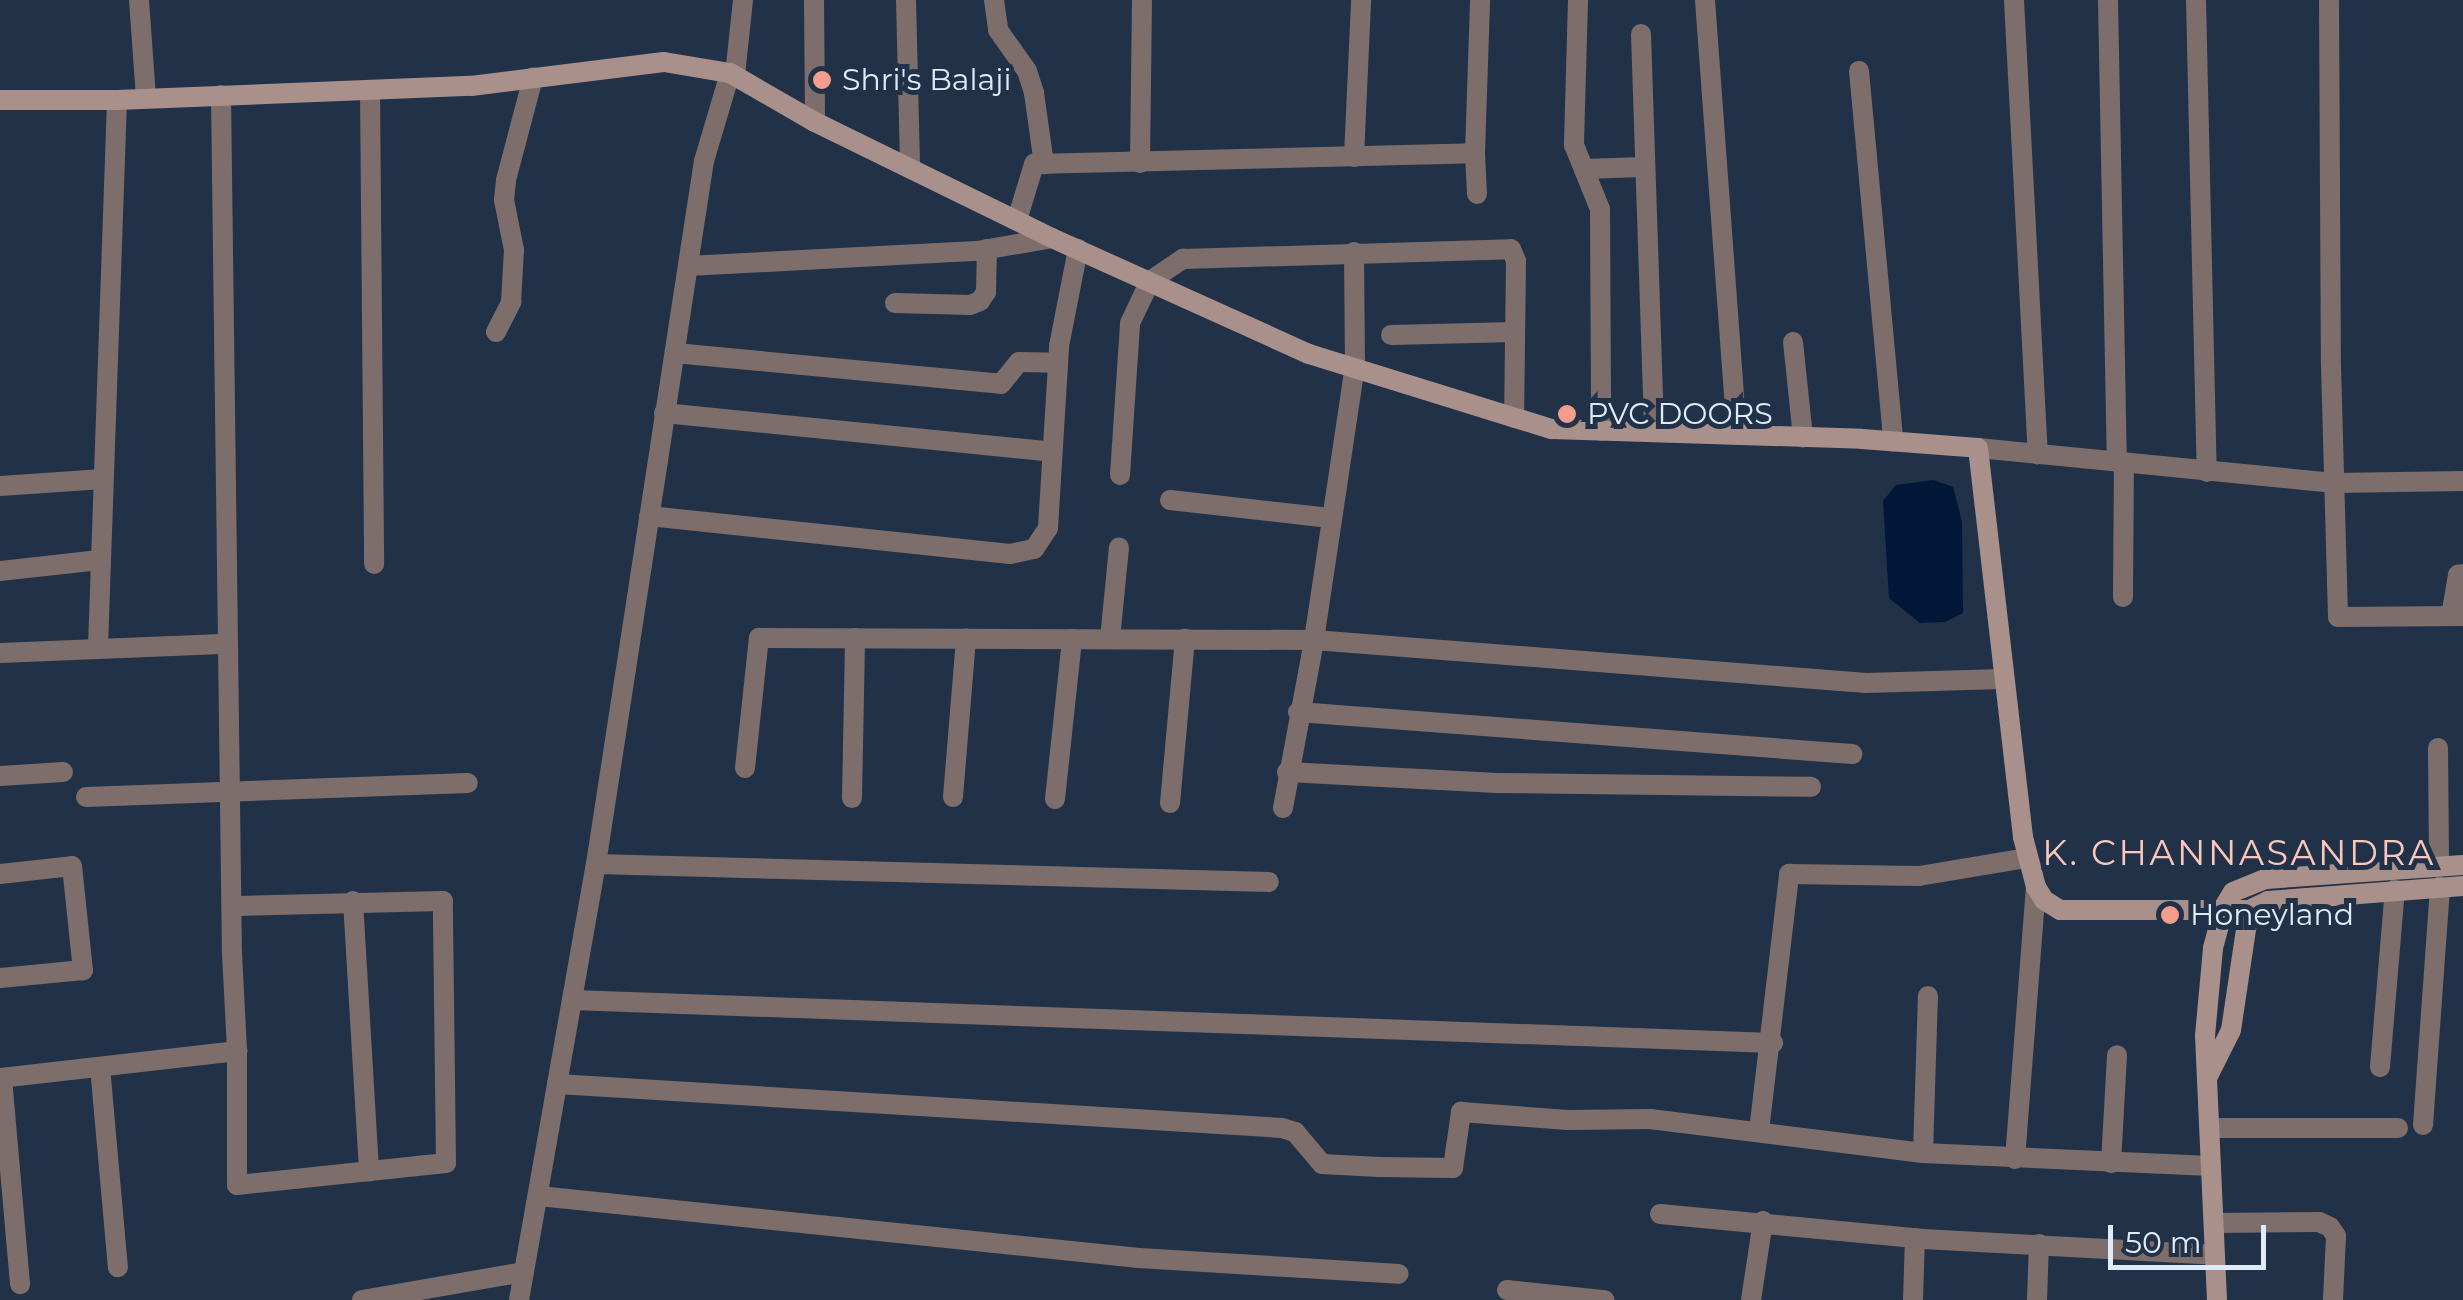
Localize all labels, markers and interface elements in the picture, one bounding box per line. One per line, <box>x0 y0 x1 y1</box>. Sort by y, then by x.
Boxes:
place label: Shri's Balaji <box>842 62 1012 98</box>
marker: Shri's Balaji <box>811 69 833 91</box>
place label: PVC DOORS <box>1587 396 1773 432</box>
marker: PVC DOORS <box>1556 403 1578 425</box>
district label: K. CHANNASANDRA <box>2042 832 2436 874</box>
place label: Honeyland <box>2190 897 2354 933</box>
marker: Honeyland <box>2159 904 2181 926</box>
scale bar <box>2113 1205 2270 1267</box>
text: 50 m <box>2125 1224 2202 1261</box>

